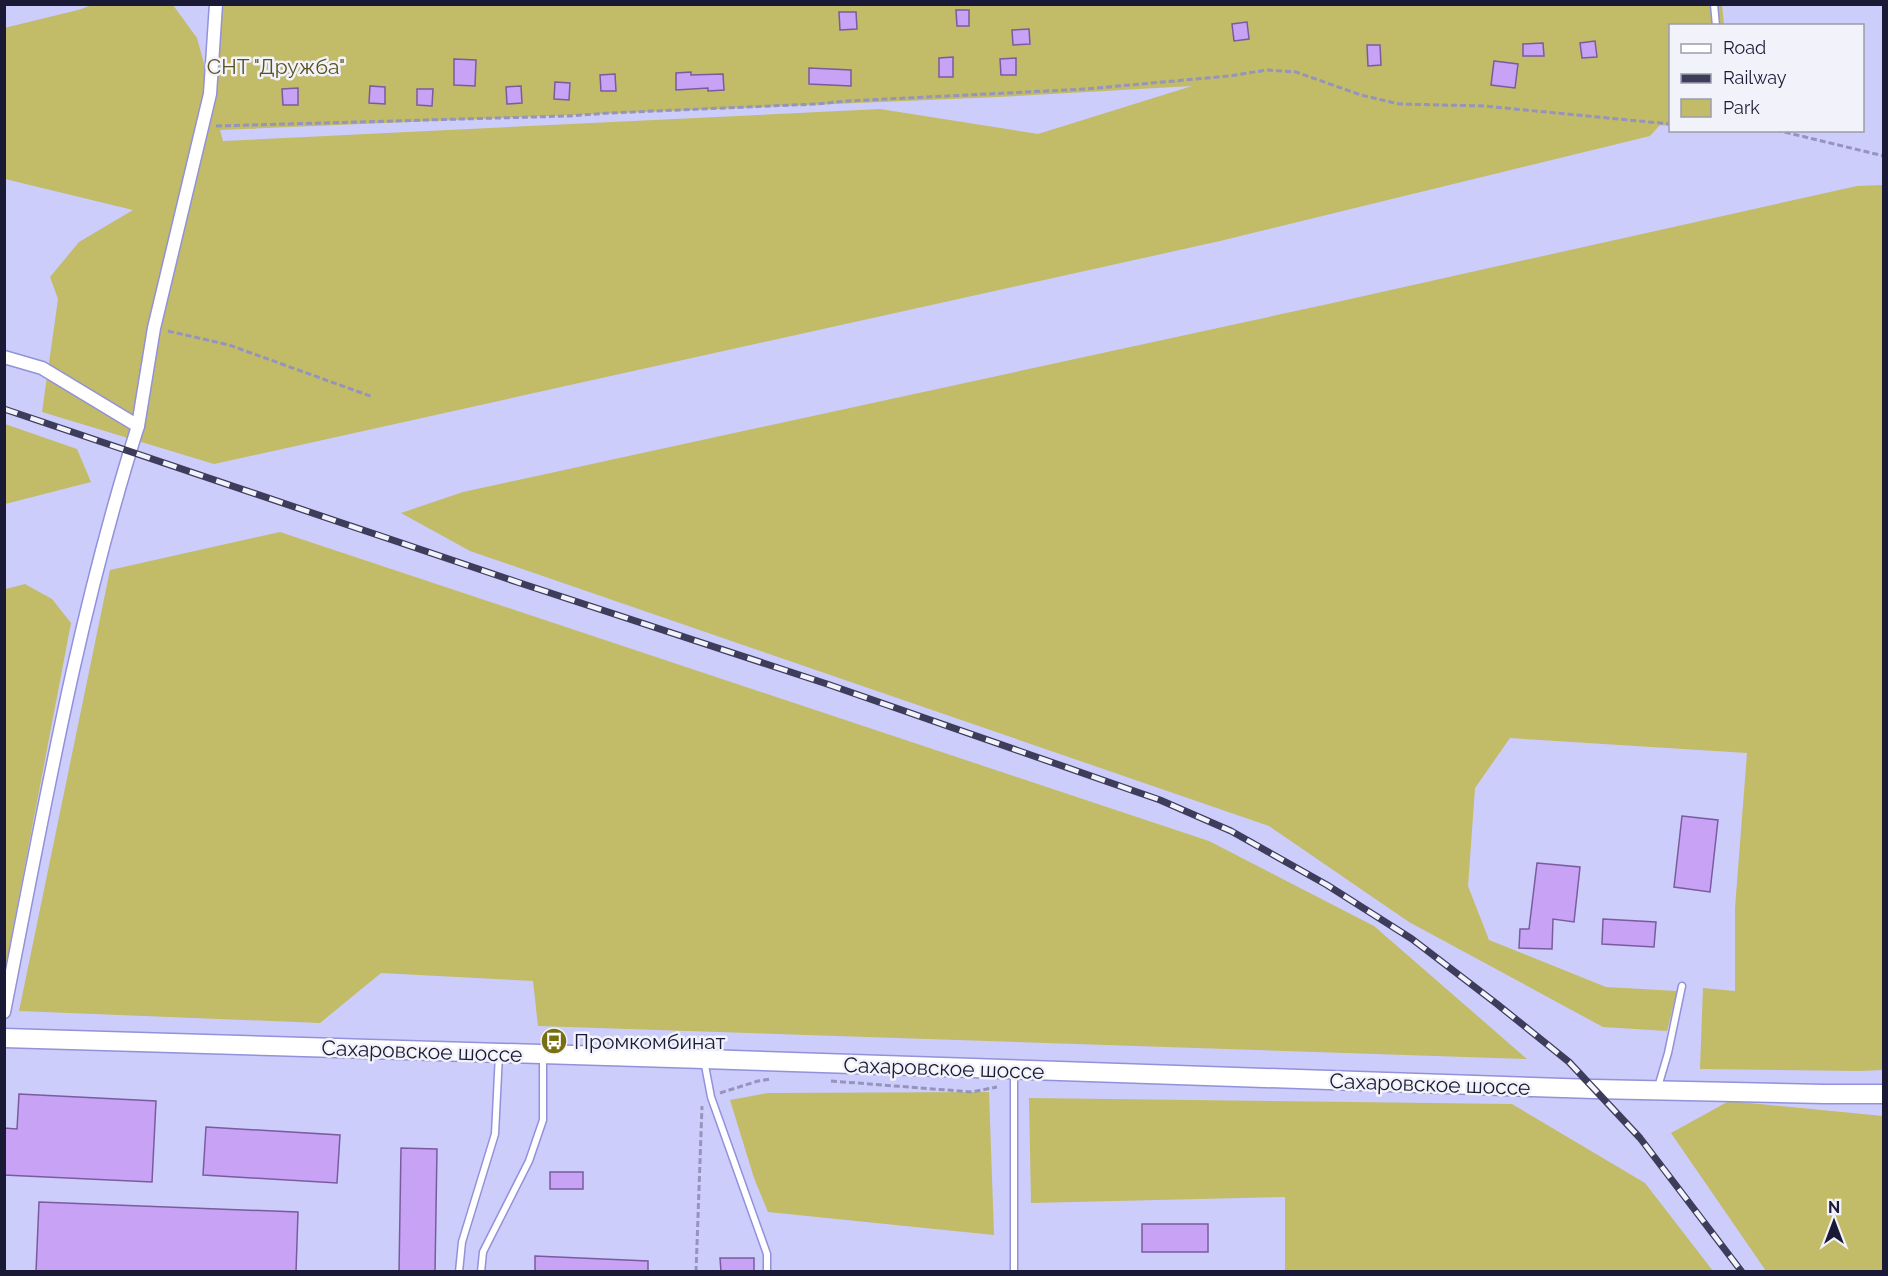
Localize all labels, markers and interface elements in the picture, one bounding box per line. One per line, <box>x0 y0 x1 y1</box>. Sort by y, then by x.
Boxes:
legend <box>1669 24 1864 132</box>
text: Road <box>1723 37 1766 58</box>
park label: СНТ "Дружба" <box>207 54 345 79</box>
text: Railway <box>1723 67 1787 88</box>
text: Park <box>1723 97 1760 118</box>
bus stop icon: Промкомбинат <box>539 1026 569 1056</box>
place label: Промкомбинат <box>574 1029 726 1054</box>
street label: Сахаровское шоссе <box>321 1035 523 1067</box>
street label: Сахаровское шоссе <box>843 1052 1045 1084</box>
street label: Сахаровское шоссе <box>1329 1068 1531 1100</box>
north arrow <box>1804 1192 1864 1252</box>
text: N <box>1828 1198 1840 1217</box>

